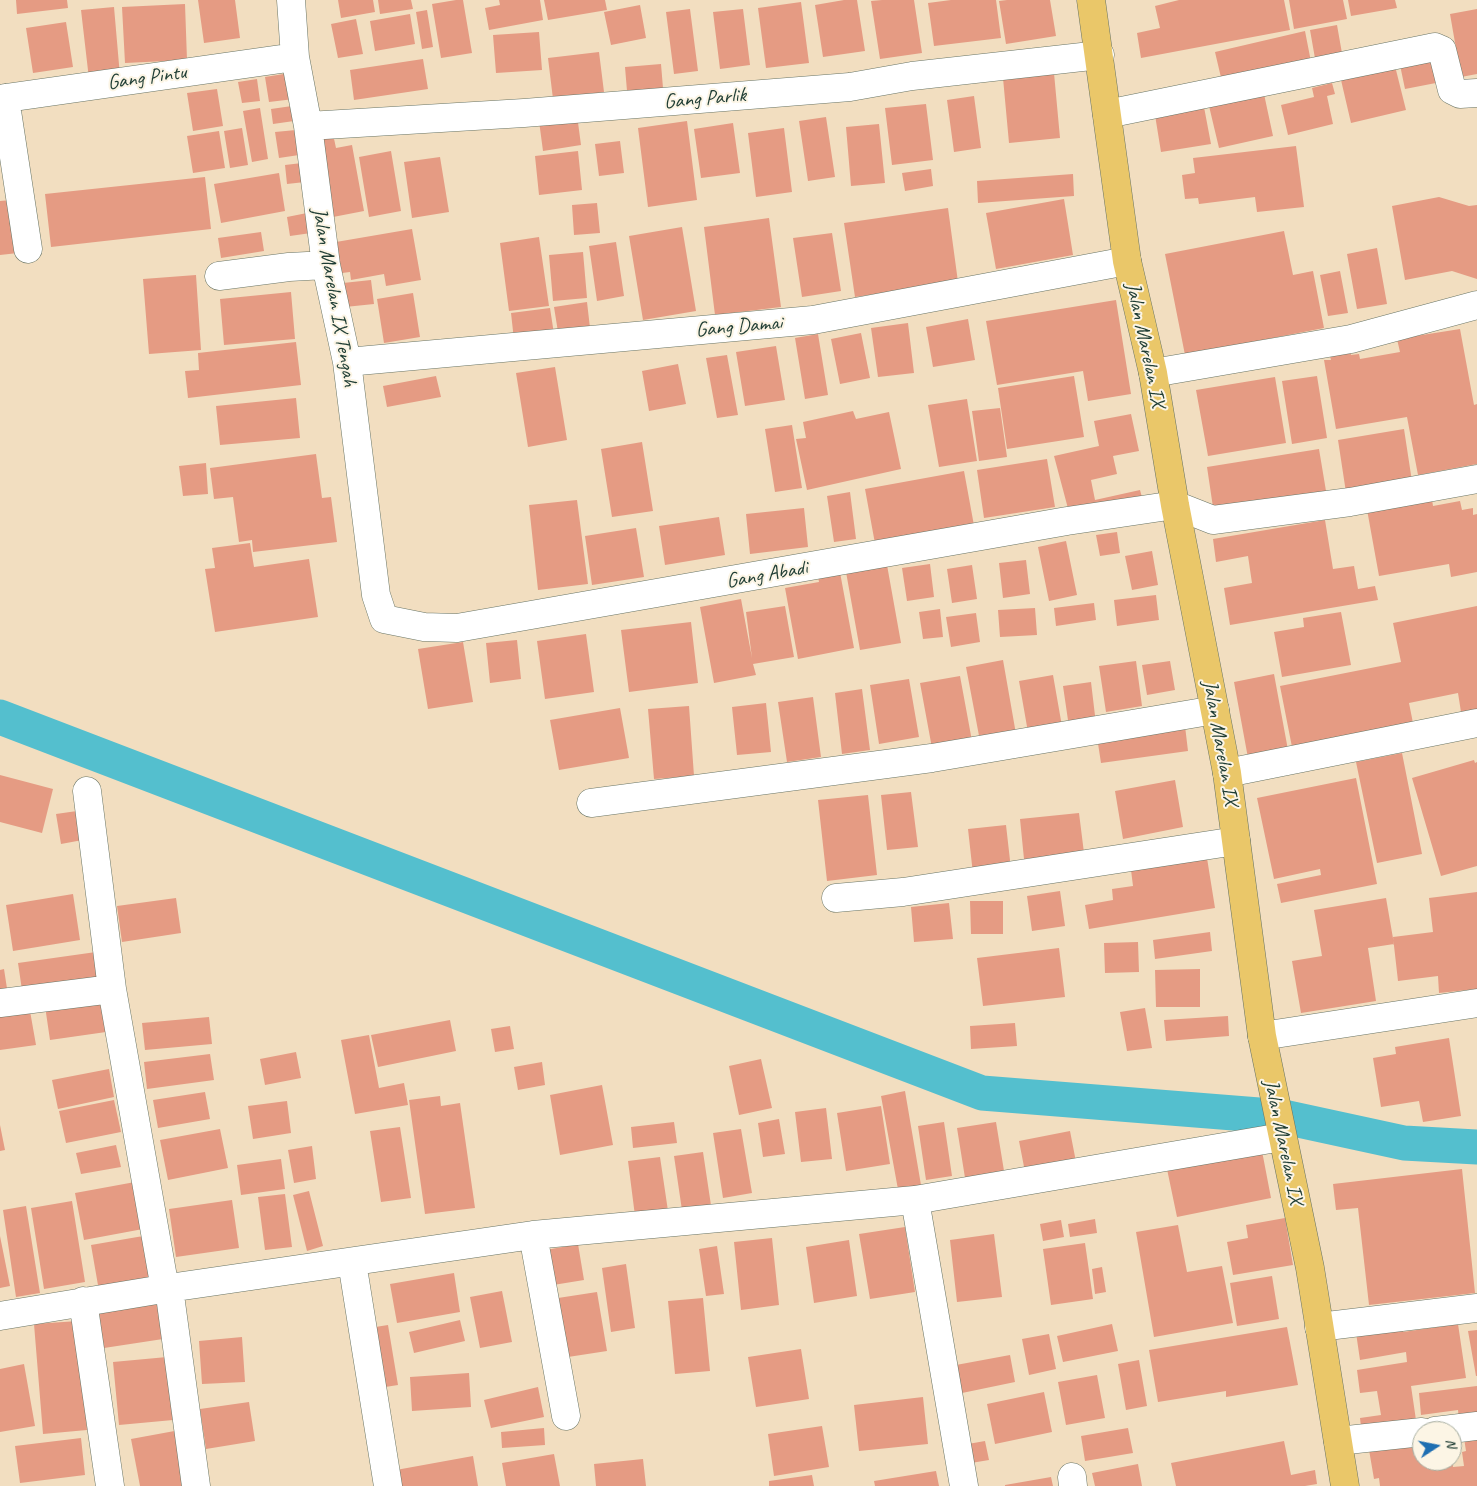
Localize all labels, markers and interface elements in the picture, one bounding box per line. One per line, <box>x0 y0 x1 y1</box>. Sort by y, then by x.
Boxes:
street label: Gang Pintu <box>106 60 188 96</box>
street label: Gang Parlik <box>663 83 747 115</box>
street label: Jalan Marelan IX Tengah <box>306 206 362 388</box>
street label: Jalan Marelan IX <box>1119 280 1171 410</box>
street label: Gang Damai <box>695 311 783 343</box>
street label: Gang Abadi <box>724 555 810 595</box>
street label: Jalan Marelan IX <box>1197 678 1243 808</box>
street label: Jalan Marelan IX <box>1257 1077 1309 1207</box>
north arrow <box>1412 1421 1462 1471</box>
text: N <box>1442 1437 1460 1449</box>

